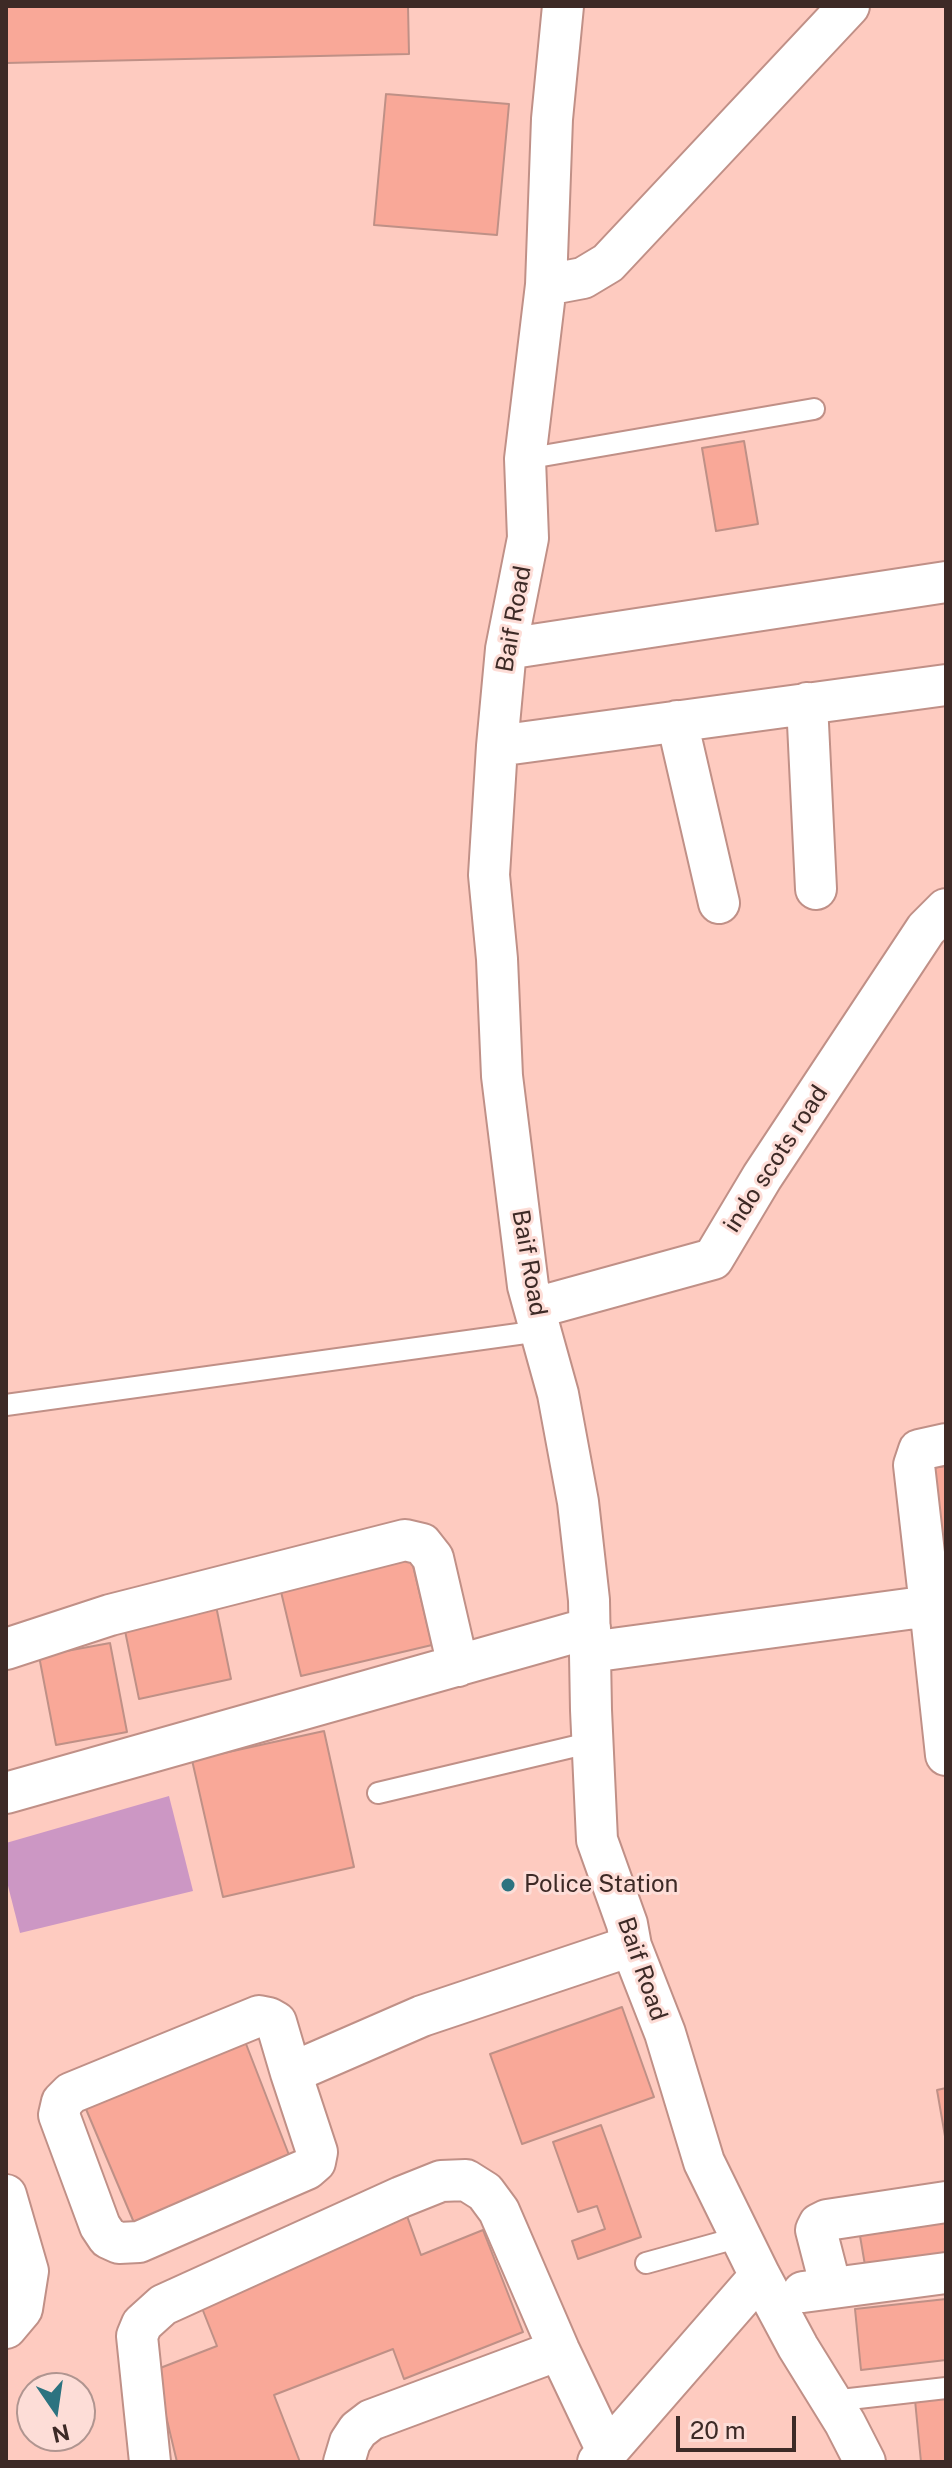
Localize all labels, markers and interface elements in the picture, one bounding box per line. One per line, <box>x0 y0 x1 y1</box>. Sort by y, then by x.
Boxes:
street label: Baif Road <box>490 564 538 674</box>
street label: indo scots road <box>718 1080 834 1238</box>
street label: Baif Road <box>505 1208 553 1318</box>
place label: Police Station <box>524 1871 678 1899</box>
marker: Police Station <box>499 1876 517 1894</box>
street label: Baif Road <box>611 1914 673 2024</box>
north arrow <box>16 2372 96 2452</box>
scale bar <box>680 2400 800 2450</box>
text: 20 m <box>690 2416 746 2444</box>
text: N <box>50 2419 72 2448</box>

